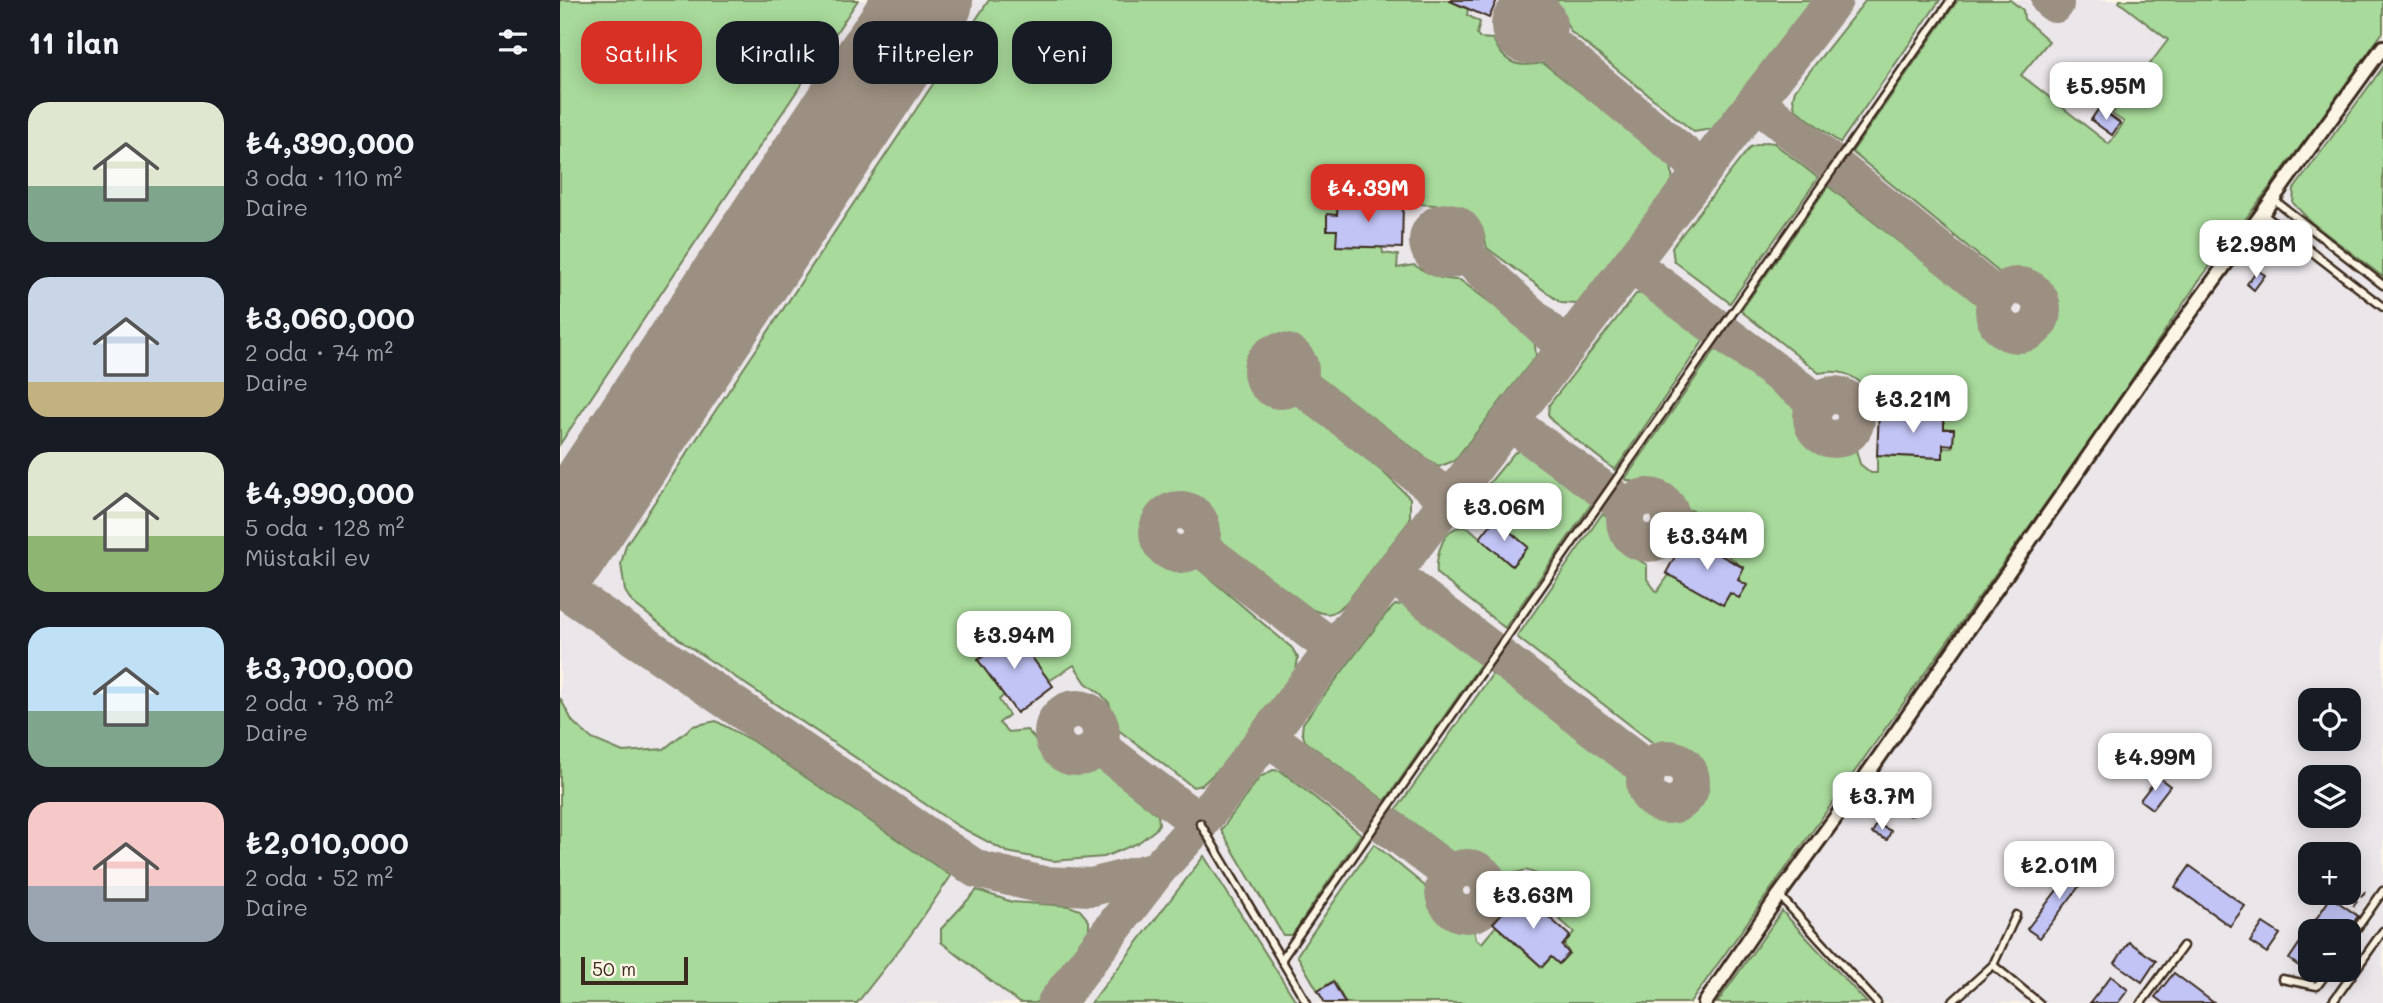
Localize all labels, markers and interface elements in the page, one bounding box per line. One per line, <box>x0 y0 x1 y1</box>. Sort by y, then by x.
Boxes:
chip: Satılık <box>581 21 702 84</box>
chip: Kiralık <box>716 21 839 84</box>
chip: Filtreler <box>853 21 998 84</box>
chip: Yeni <box>1012 21 1112 84</box>
text: 11 ilan <box>28 22 119 62</box>
icon: filters <box>494 23 532 61</box>
pin: ₺5.95M <box>2049 62 2163 122</box>
text: ₺5.95M <box>2066 70 2146 100</box>
text: ₺4,390,000 <box>245 122 414 162</box>
icon: home <box>84 130 168 214</box>
text: 3 oda · 110 m² <box>245 162 402 192</box>
pin: ₺4.39M <box>1311 164 1425 224</box>
text: ₺4.39M <box>1327 172 1409 202</box>
text: Daire <box>245 192 308 222</box>
pin: ₺2.98M <box>2199 220 2313 280</box>
text: ₺2.98M <box>2215 228 2297 258</box>
text: ₺3,060,000 <box>245 297 415 337</box>
icon: home <box>84 305 168 389</box>
text: 2 oda · 74 m² <box>245 337 393 367</box>
text: Daire <box>245 367 308 397</box>
pin: ₺3.21M <box>1856 376 1970 435</box>
text: ₺3.21M <box>1875 383 1951 413</box>
text: ₺4,990,000 <box>245 472 414 512</box>
icon: home <box>84 480 168 564</box>
pin: ₺3.06M <box>1447 484 1561 543</box>
text: ₺3.06M <box>1463 491 1545 521</box>
text: 5 oda · 128 m² <box>245 512 404 542</box>
pin: ₺3.34M <box>1650 512 1764 572</box>
text: ₺3.34M <box>1666 520 1748 550</box>
text: Müstakil ev <box>245 542 370 572</box>
pin: ₺3.94M <box>957 612 1071 671</box>
text: ₺3.94M <box>973 619 1055 649</box>
text: ₺3,700,000 <box>245 647 413 687</box>
icon: home <box>84 655 168 739</box>
text: 2 oda · 78 m² <box>245 687 394 717</box>
map controls <box>2298 688 2361 982</box>
button: locate <box>2298 688 2361 751</box>
text: Daire <box>245 717 308 747</box>
pin: ₺4.99M <box>2098 734 2212 793</box>
text: ₺4.99M <box>2114 741 2196 771</box>
button: layers <box>2298 765 2361 828</box>
pin: ₺3.7M <box>1833 772 1931 832</box>
text: ₺3.7M <box>1849 780 1915 810</box>
text: ₺2,010,000 <box>245 822 409 862</box>
icon: home <box>84 830 168 914</box>
pin: ₺2.01M <box>2002 842 2116 901</box>
button: + <box>2298 842 2361 905</box>
text: ₺2.01M <box>2020 849 2098 879</box>
text: 2 oda · 52 m² <box>245 862 393 892</box>
pin: ₺3.63M <box>1476 872 1590 931</box>
text: ₺3.63M <box>1492 879 1574 909</box>
text: Daire <box>245 892 308 922</box>
button: − <box>2298 919 2361 982</box>
scale bar <box>581 954 688 986</box>
text: 50 m <box>592 956 636 981</box>

